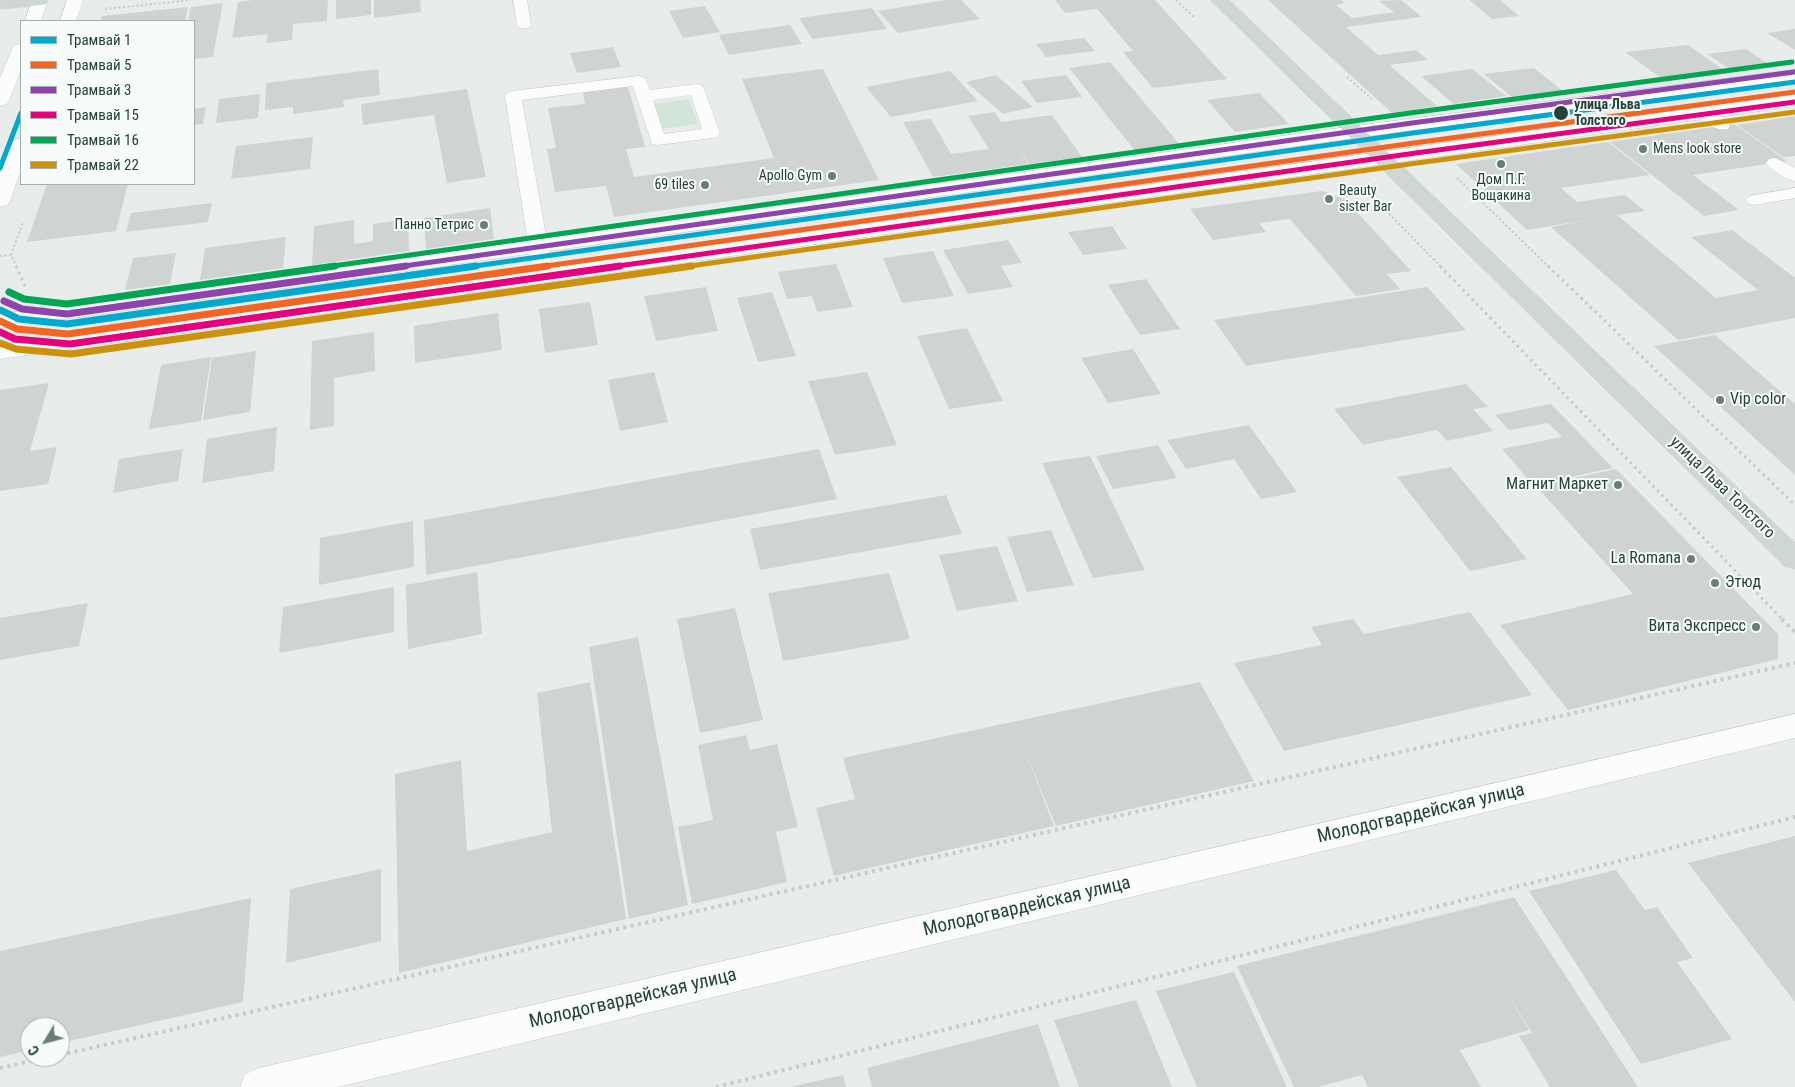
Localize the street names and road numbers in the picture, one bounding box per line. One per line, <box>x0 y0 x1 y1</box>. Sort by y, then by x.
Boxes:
street label: улица Льва Толстого <box>1665 433 1779 543</box>
street label: Молодогвардейская улица <box>1315 779 1527 849</box>
street label: Молодогвардейская улица <box>921 872 1133 942</box>
street label: Молодогвардейская улица <box>527 964 739 1034</box>

